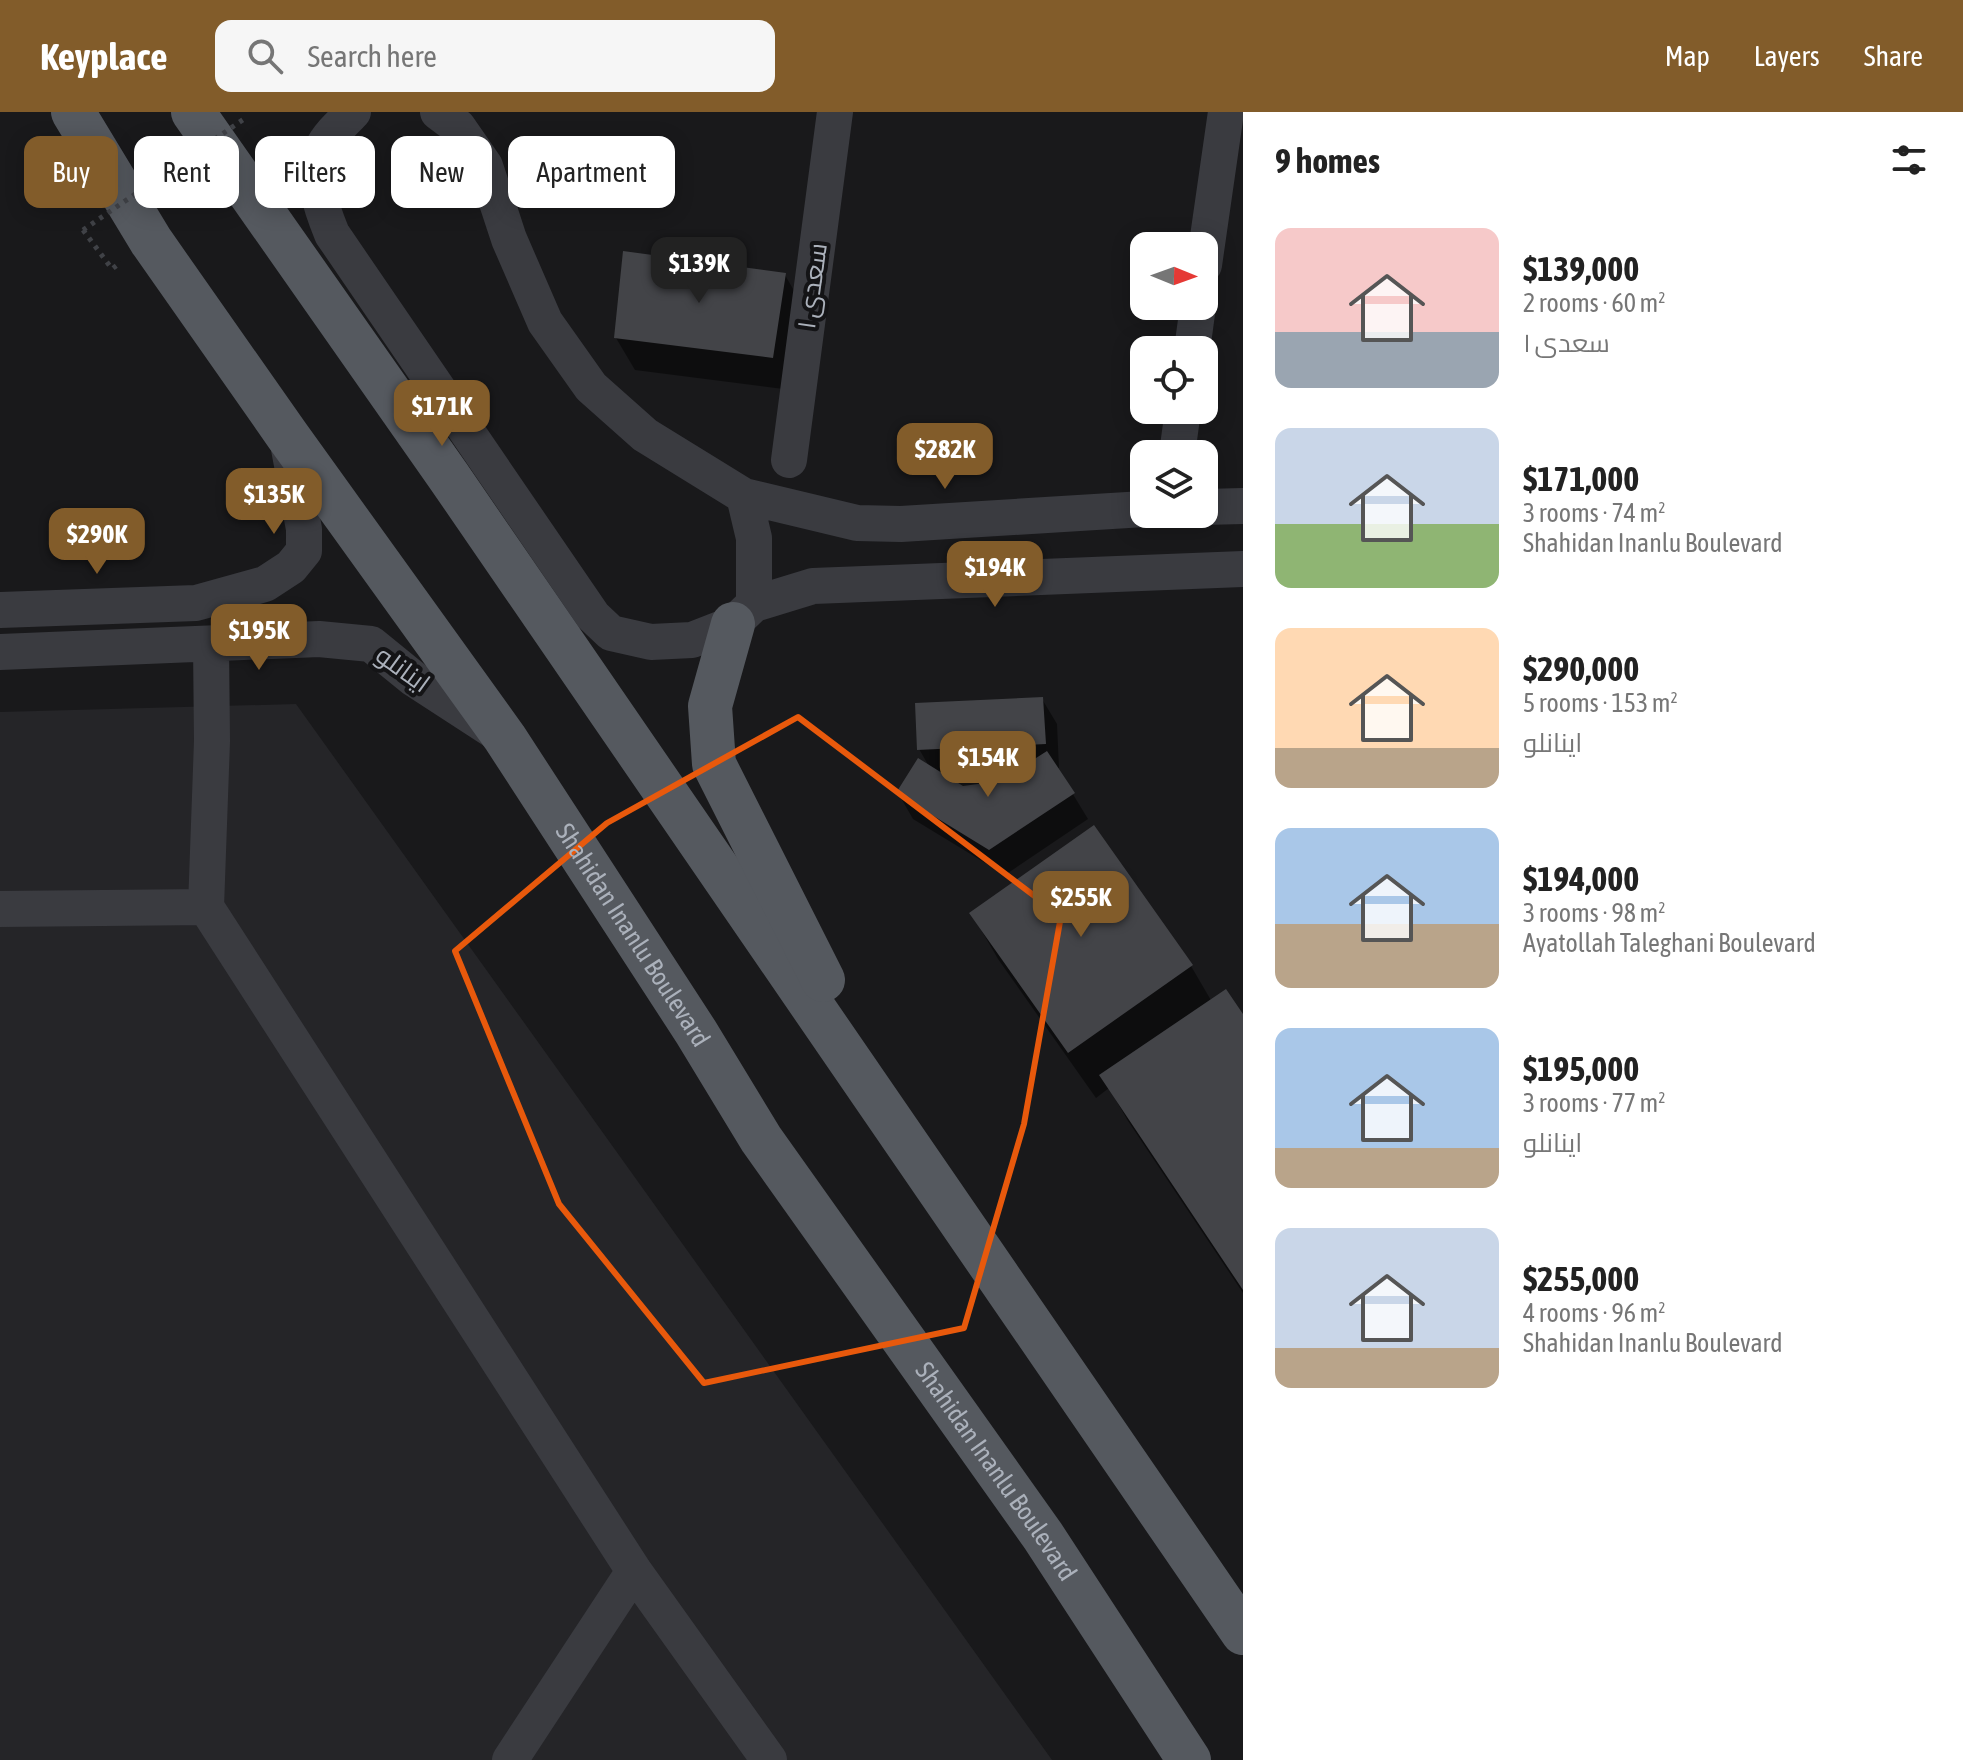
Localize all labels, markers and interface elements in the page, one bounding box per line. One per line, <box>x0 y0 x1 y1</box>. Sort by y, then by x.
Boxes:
search box <box>215 20 775 92</box>
icon: search <box>243 34 287 78</box>
text: Keyplace <box>40 35 167 78</box>
text: Search here <box>307 39 437 73</box>
text: Map <box>1665 40 1710 72</box>
text: Layers <box>1754 40 1820 72</box>
text: Share <box>1864 40 1923 72</box>
chip: Buy <box>24 136 118 208</box>
chip: Rent <box>134 136 239 208</box>
chip: Filters <box>255 136 375 208</box>
chip: New <box>391 136 492 208</box>
chip: Apartment <box>508 136 675 208</box>
icon: filters <box>1887 138 1931 182</box>
text: 9 homes <box>1275 141 1380 180</box>
north arrow <box>1130 232 1218 320</box>
map controls <box>1130 232 1218 528</box>
pin: $139K <box>643 237 755 305</box>
street label: سعدی ۱ <box>791 241 833 331</box>
text: $139K <box>669 248 729 278</box>
text: $139,000 <box>1523 249 1639 288</box>
icon: home <box>1339 260 1435 356</box>
text: 2 rooms · 60 m² <box>1523 288 1665 318</box>
text: سعدی ۱ <box>1523 328 1610 358</box>
button: locate <box>1130 336 1218 424</box>
pin: $171K <box>386 380 498 448</box>
text: $171K <box>412 391 472 421</box>
pin: $282K <box>889 423 1001 491</box>
text: $282K <box>915 434 975 464</box>
button: layers <box>1130 440 1218 528</box>
text: $171,000 <box>1523 459 1639 498</box>
icon: home <box>1339 460 1435 556</box>
pin: $135K <box>218 468 330 536</box>
text: $135K <box>244 479 304 509</box>
text: 3 rooms · 74 m² <box>1523 498 1665 528</box>
pin: $290K <box>41 508 153 576</box>
text: $290K <box>67 519 127 549</box>
text: Shahidan Inanlu Boulevard <box>1523 528 1783 558</box>
pin: $194K <box>939 541 1051 609</box>
text: $194K <box>965 552 1025 582</box>
pin: $195K <box>203 604 315 672</box>
text: $195K <box>229 615 289 645</box>
street label: اینانلو <box>370 639 436 699</box>
text: $290,000 <box>1523 649 1639 688</box>
icon: home <box>1339 660 1435 756</box>
text: 5 rooms · 153 m² <box>1523 688 1678 718</box>
text: اینانلو <box>1523 728 1582 758</box>
pin: $154K <box>932 731 1044 799</box>
text: $154K <box>958 742 1018 772</box>
street label: Shahidan Inanlu Boulevard <box>550 818 716 1052</box>
text: $194,000 <box>1523 859 1639 898</box>
icon: home <box>1339 860 1435 956</box>
pin: $255K <box>1025 871 1137 939</box>
text: $255K <box>1051 882 1111 912</box>
text: 3 rooms · 98 m² <box>1523 898 1665 928</box>
text: Ayatollah Taleghani Boulevard <box>1523 928 1816 958</box>
text: $195,000 <box>1523 1049 1639 1088</box>
icon: home <box>1339 1060 1435 1156</box>
text: 3 rooms · 77 m² <box>1523 1088 1665 1118</box>
text: اینانلو <box>1523 1128 1582 1158</box>
text: $255,000 <box>1523 1259 1639 1298</box>
icon: home <box>1339 1260 1435 1356</box>
text: 4 rooms · 96 m² <box>1523 1298 1665 1328</box>
text: Shahidan Inanlu Boulevard <box>1523 1328 1783 1358</box>
street label: Shahidan Inanlu Boulevard <box>909 1356 1083 1586</box>

